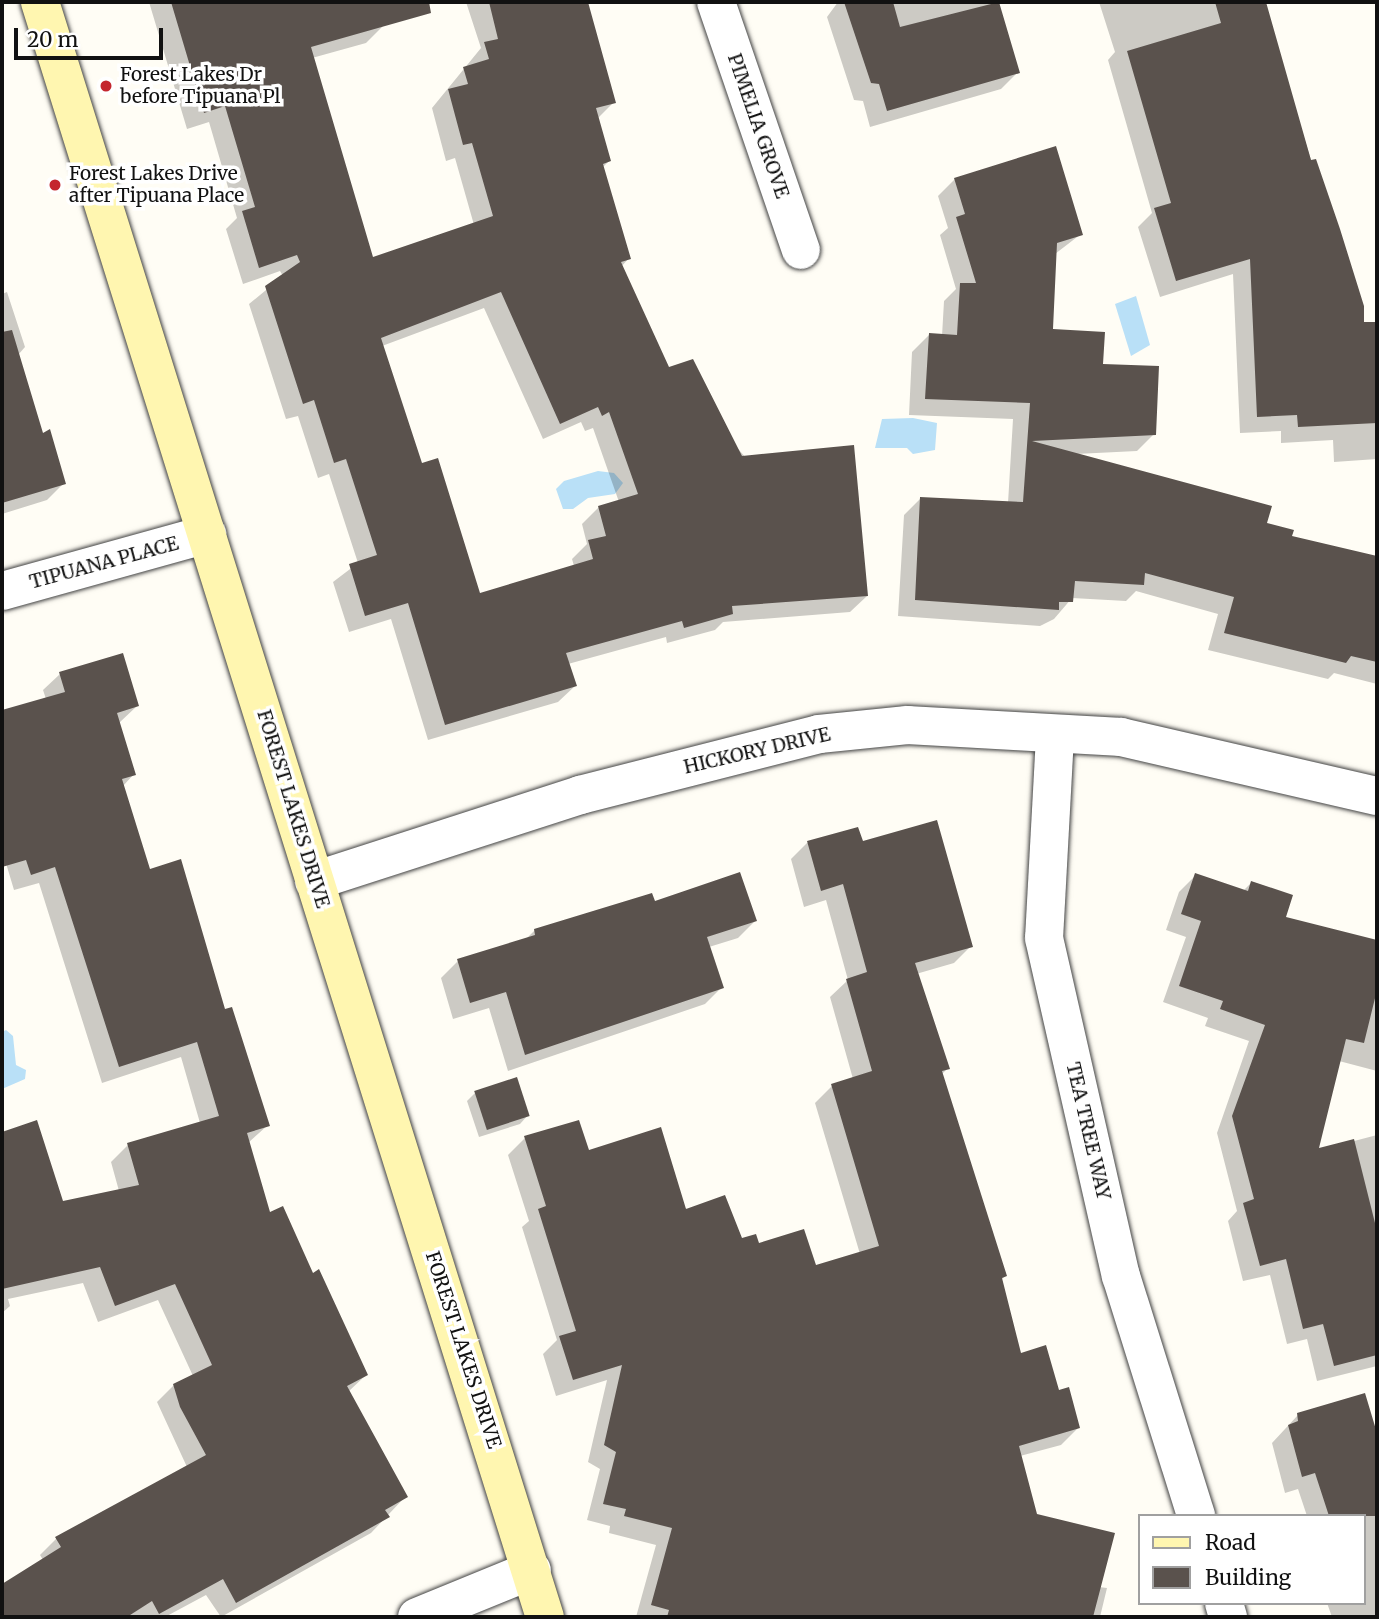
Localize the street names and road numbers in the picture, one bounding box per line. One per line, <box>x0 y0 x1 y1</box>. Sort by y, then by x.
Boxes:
street label: PIMELIA GROVE <box>723 51 793 201</box>
street label: TIPUANA PLACE <box>27 532 181 594</box>
street label: FOREST LAKES DRIVE <box>252 707 334 911</box>
street label: HICKORY DRIVE <box>682 723 832 779</box>
street label: TEA TREE WAY <box>1061 1060 1115 1202</box>
street label: FOREST LAKES DRIVE <box>420 1249 506 1451</box>

